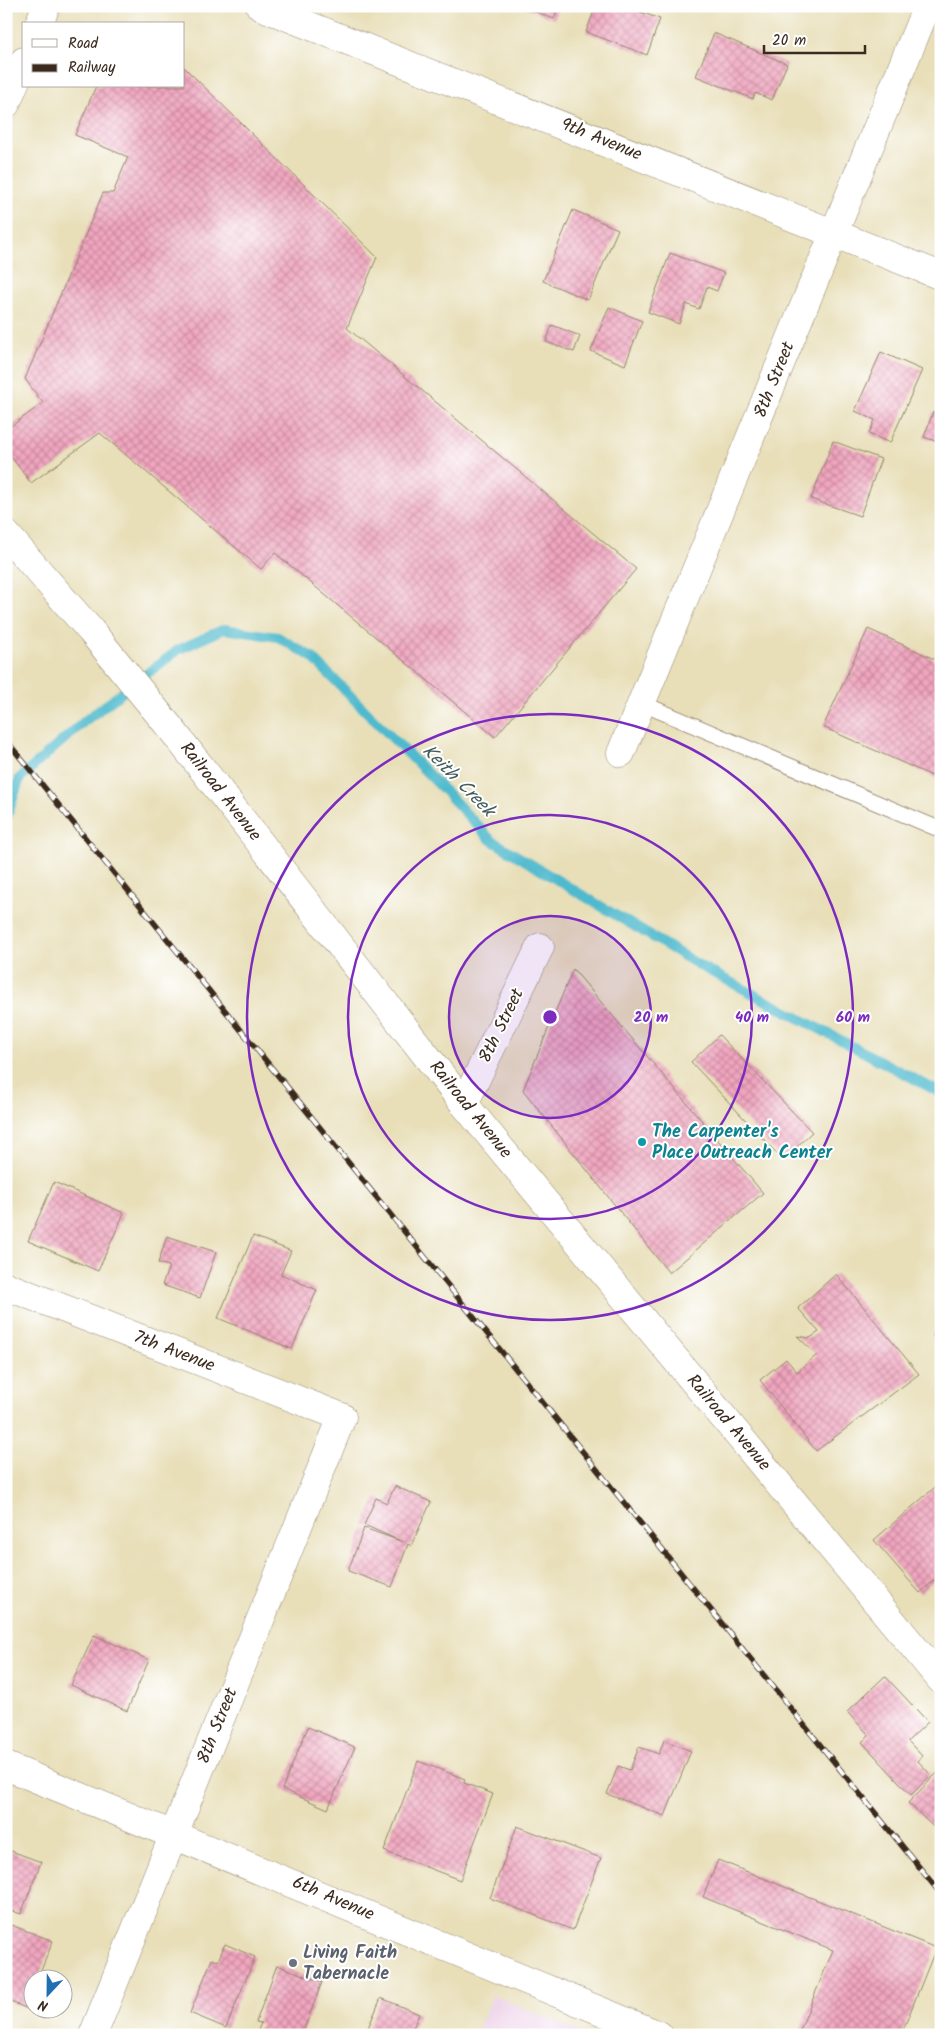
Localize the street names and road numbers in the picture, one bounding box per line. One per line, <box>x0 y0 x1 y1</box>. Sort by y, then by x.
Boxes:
street label: 9th Avenue <box>556 111 646 169</box>
street label: 8th Street <box>747 336 804 423</box>
street label: Railroad Avenue <box>172 736 268 848</box>
street label: 8th Street <box>471 983 533 1068</box>
street label: Railroad Avenue <box>421 1054 519 1166</box>
street label: 7th Avenue <box>129 1323 219 1381</box>
street label: Railroad Avenue <box>679 1368 777 1478</box>
street label: 8th Street <box>190 1682 247 1769</box>
street label: 6th Avenue <box>287 1869 379 1929</box>

